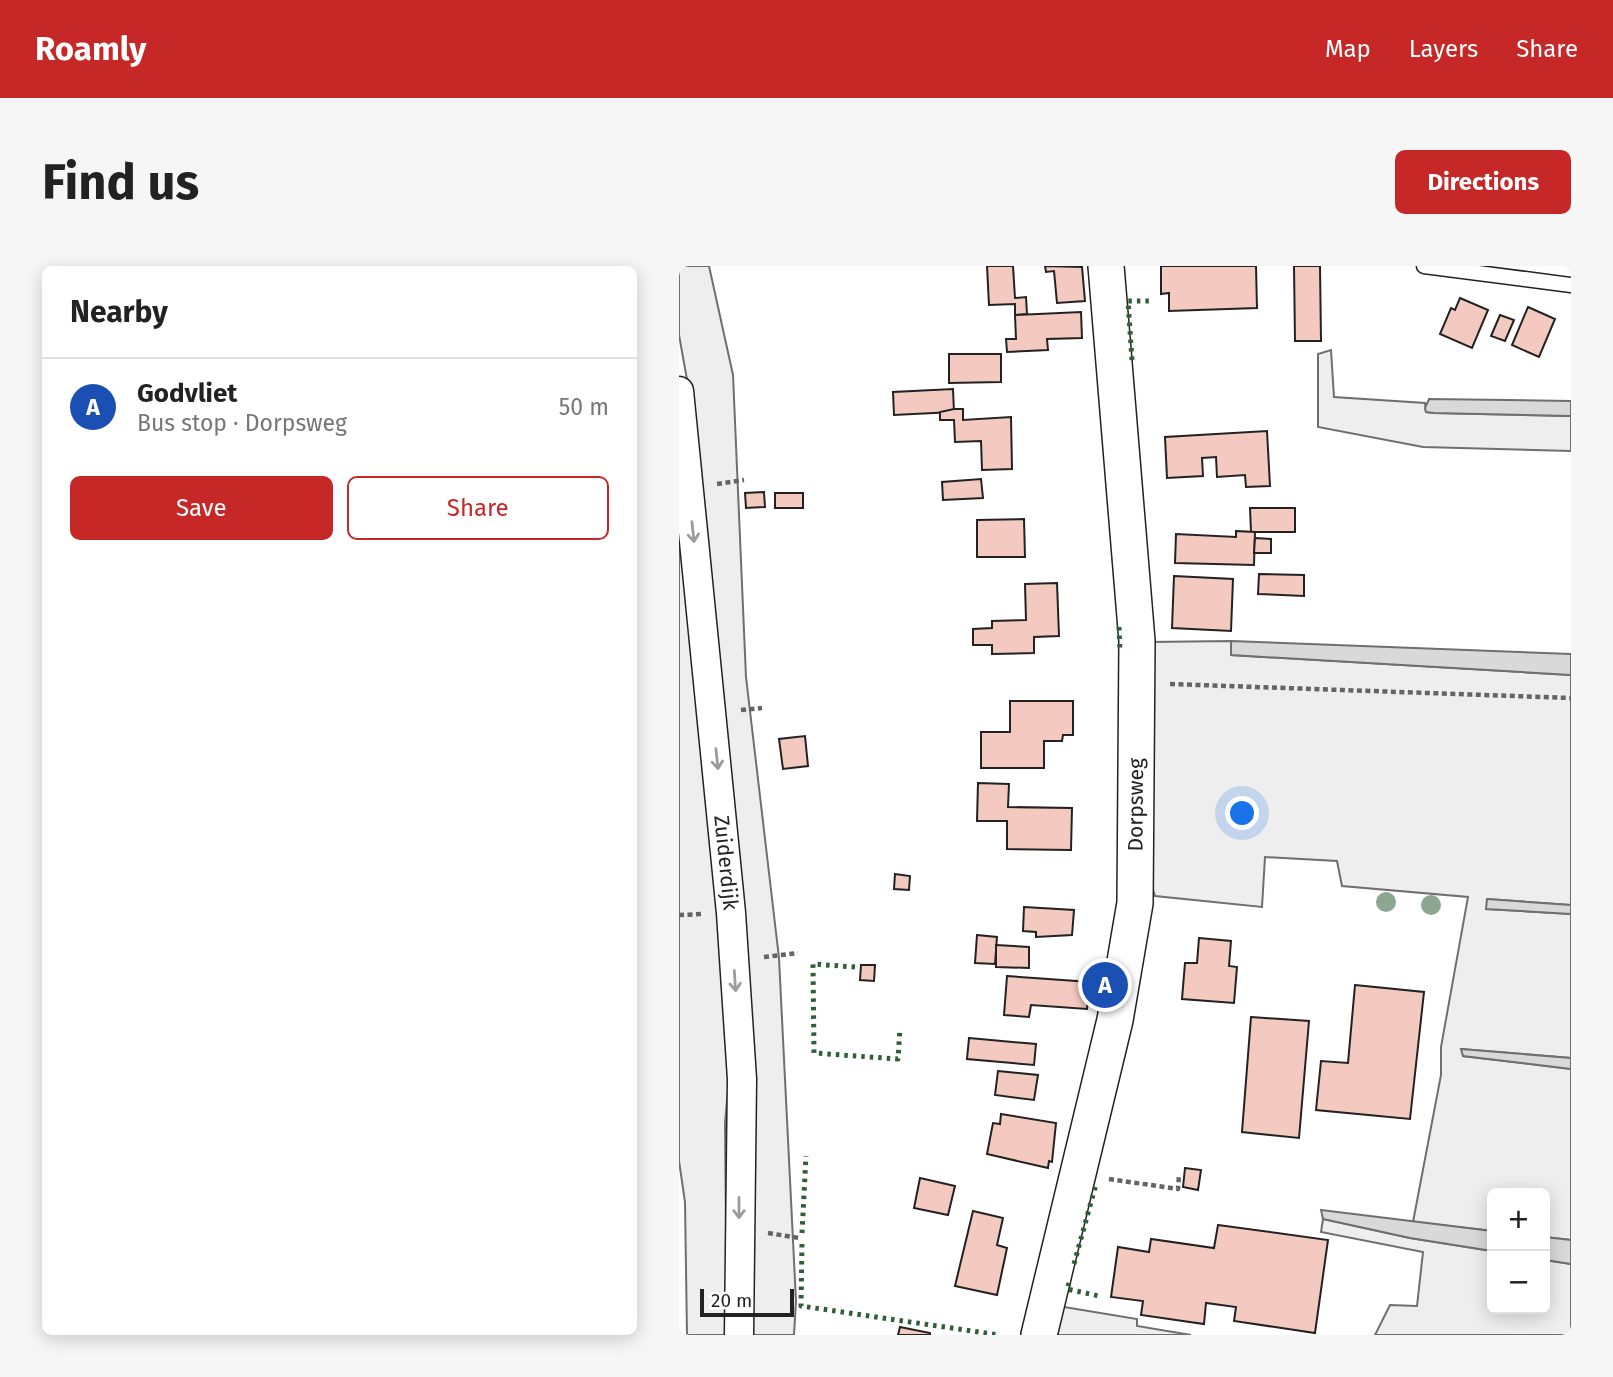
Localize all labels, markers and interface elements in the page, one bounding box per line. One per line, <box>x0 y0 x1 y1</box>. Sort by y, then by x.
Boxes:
text: Roamly <box>35 29 146 69</box>
text: Map <box>1325 35 1371 63</box>
text: Layers <box>1409 35 1478 63</box>
text: Share <box>1516 35 1578 63</box>
button: Directions <box>1395 150 1571 214</box>
text: Find us <box>42 153 199 212</box>
text: Nearby <box>70 294 168 330</box>
text: Godvliet <box>137 378 237 409</box>
text: A <box>86 393 100 421</box>
text: 50 m <box>559 393 609 421</box>
text: Bus stop · Dorpsweg <box>137 409 347 437</box>
button: Save <box>70 476 333 540</box>
button: Share <box>347 476 609 540</box>
one-way arrow <box>687 521 700 543</box>
one-way arrow <box>711 747 724 769</box>
street label: Dorpsweg <box>1122 758 1149 852</box>
your location <box>1225 796 1259 830</box>
street label: Zuiderdijk <box>708 814 744 912</box>
pin: A <box>1082 959 1128 1011</box>
one-way arrow <box>729 969 742 992</box>
map controls <box>1487 1188 1550 1314</box>
button: + <box>1487 1188 1550 1251</box>
one-way arrow <box>732 1196 746 1219</box>
button: − <box>1487 1251 1550 1314</box>
scale bar <box>700 1286 795 1318</box>
text: 20 m <box>711 1289 752 1312</box>

